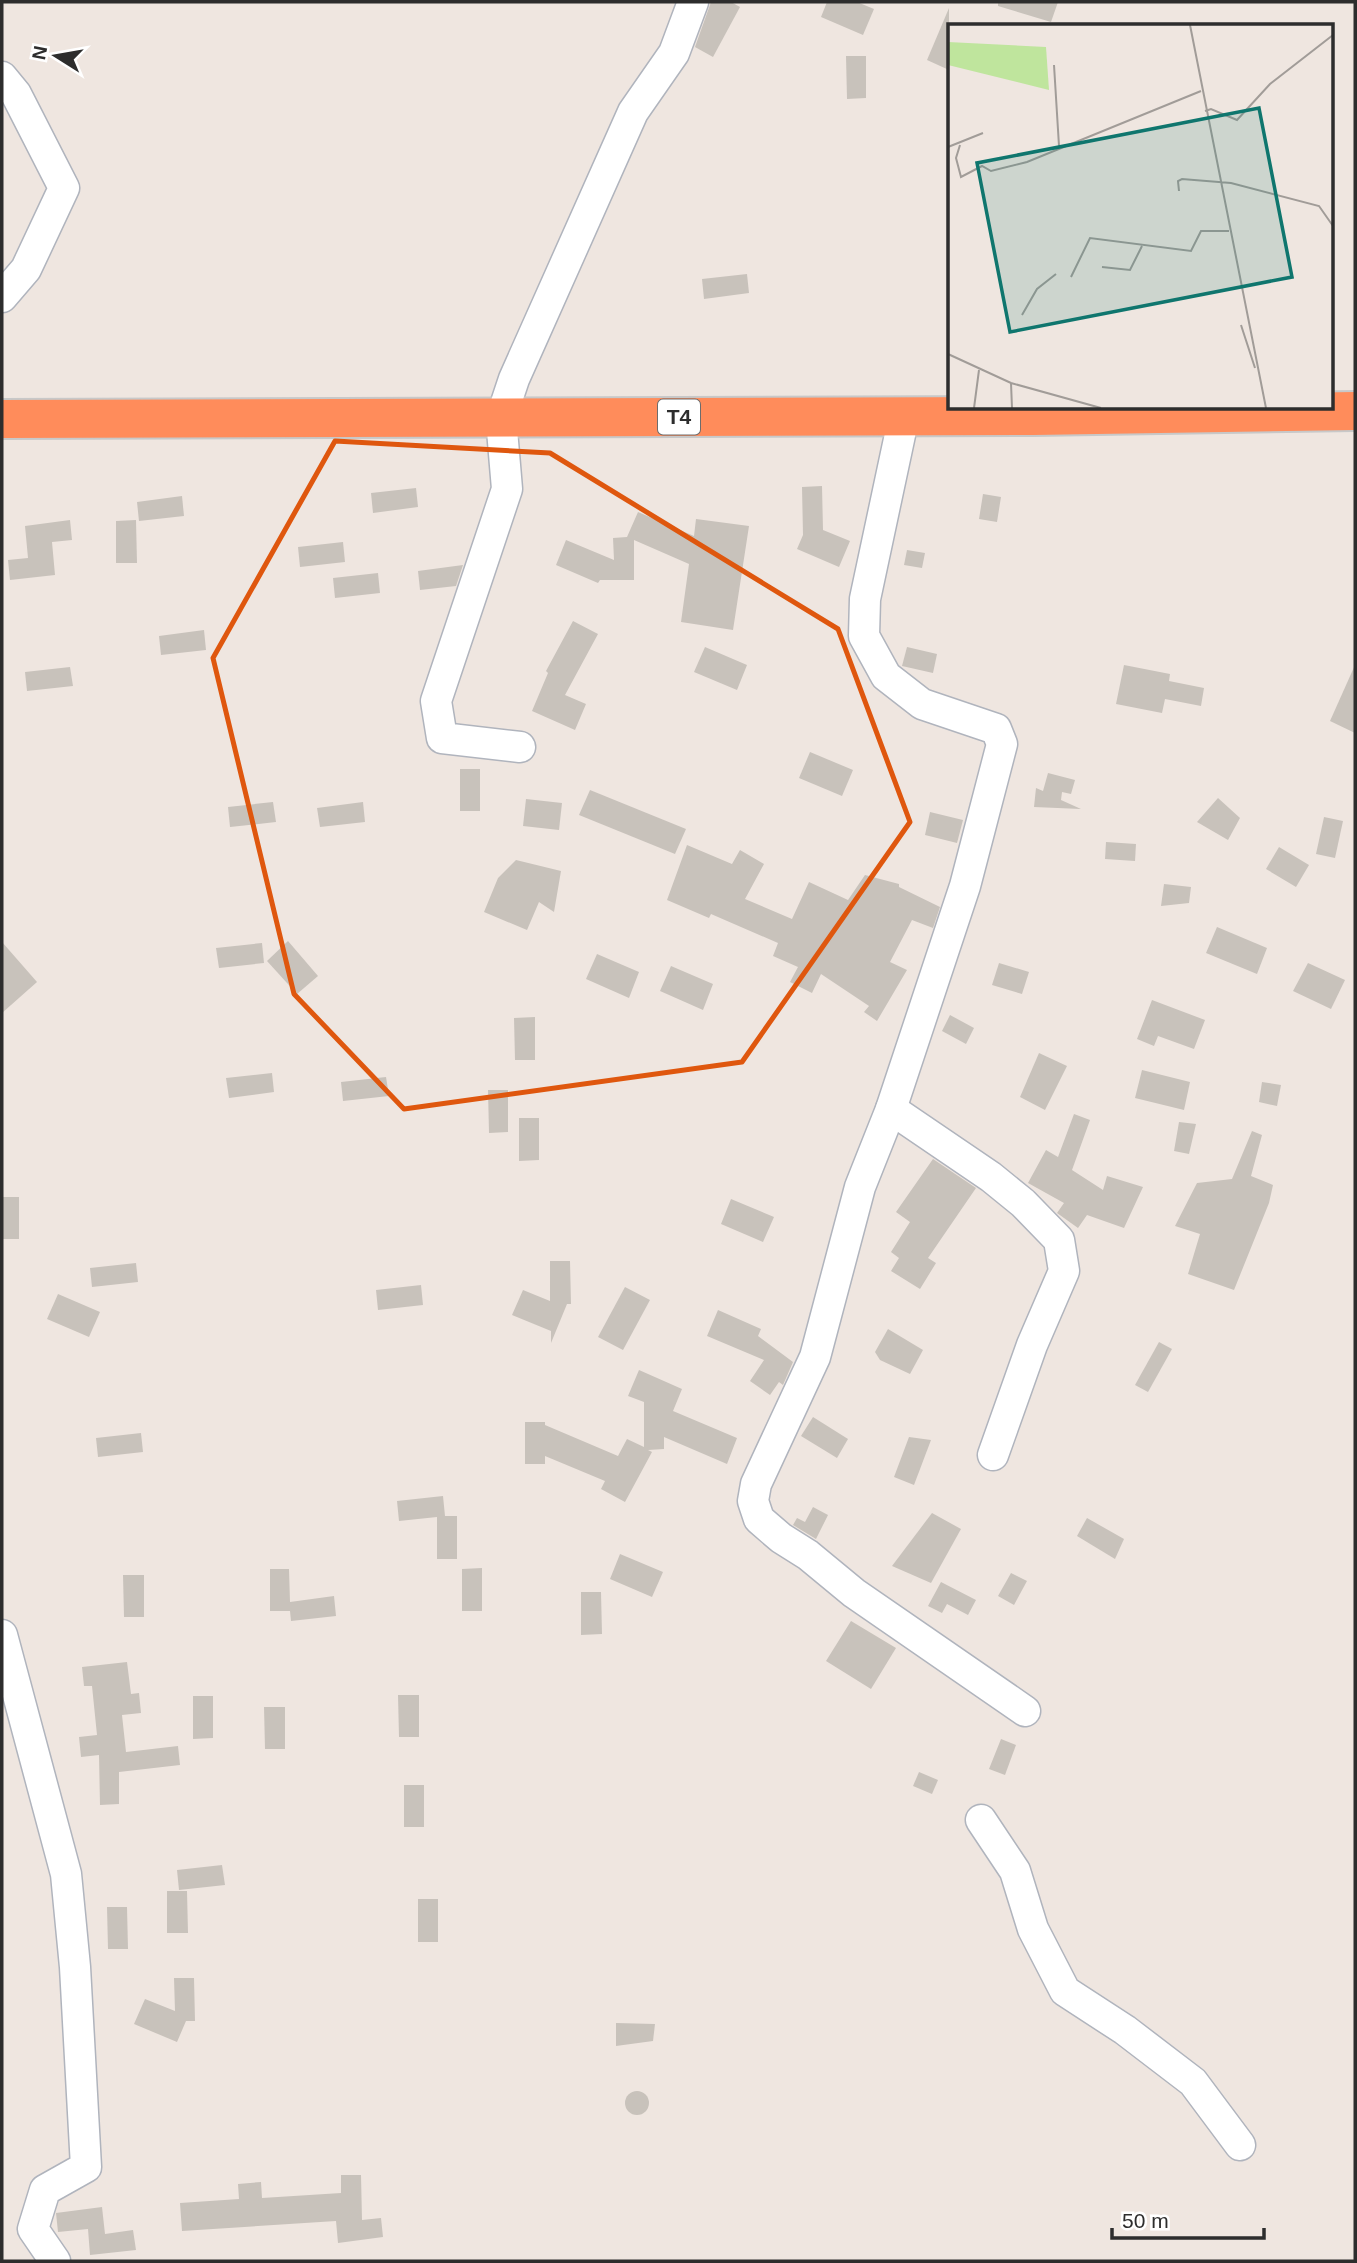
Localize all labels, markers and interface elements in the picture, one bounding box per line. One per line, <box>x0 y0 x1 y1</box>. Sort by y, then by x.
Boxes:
north arrow <box>21 21 91 91</box>
inset map <box>948 24 1332 410</box>
text: N <box>28 44 51 62</box>
road number: T4 <box>658 400 700 434</box>
scale bar <box>1112 2196 1264 2240</box>
text: 50 m <box>1122 2209 1169 2232</box>

